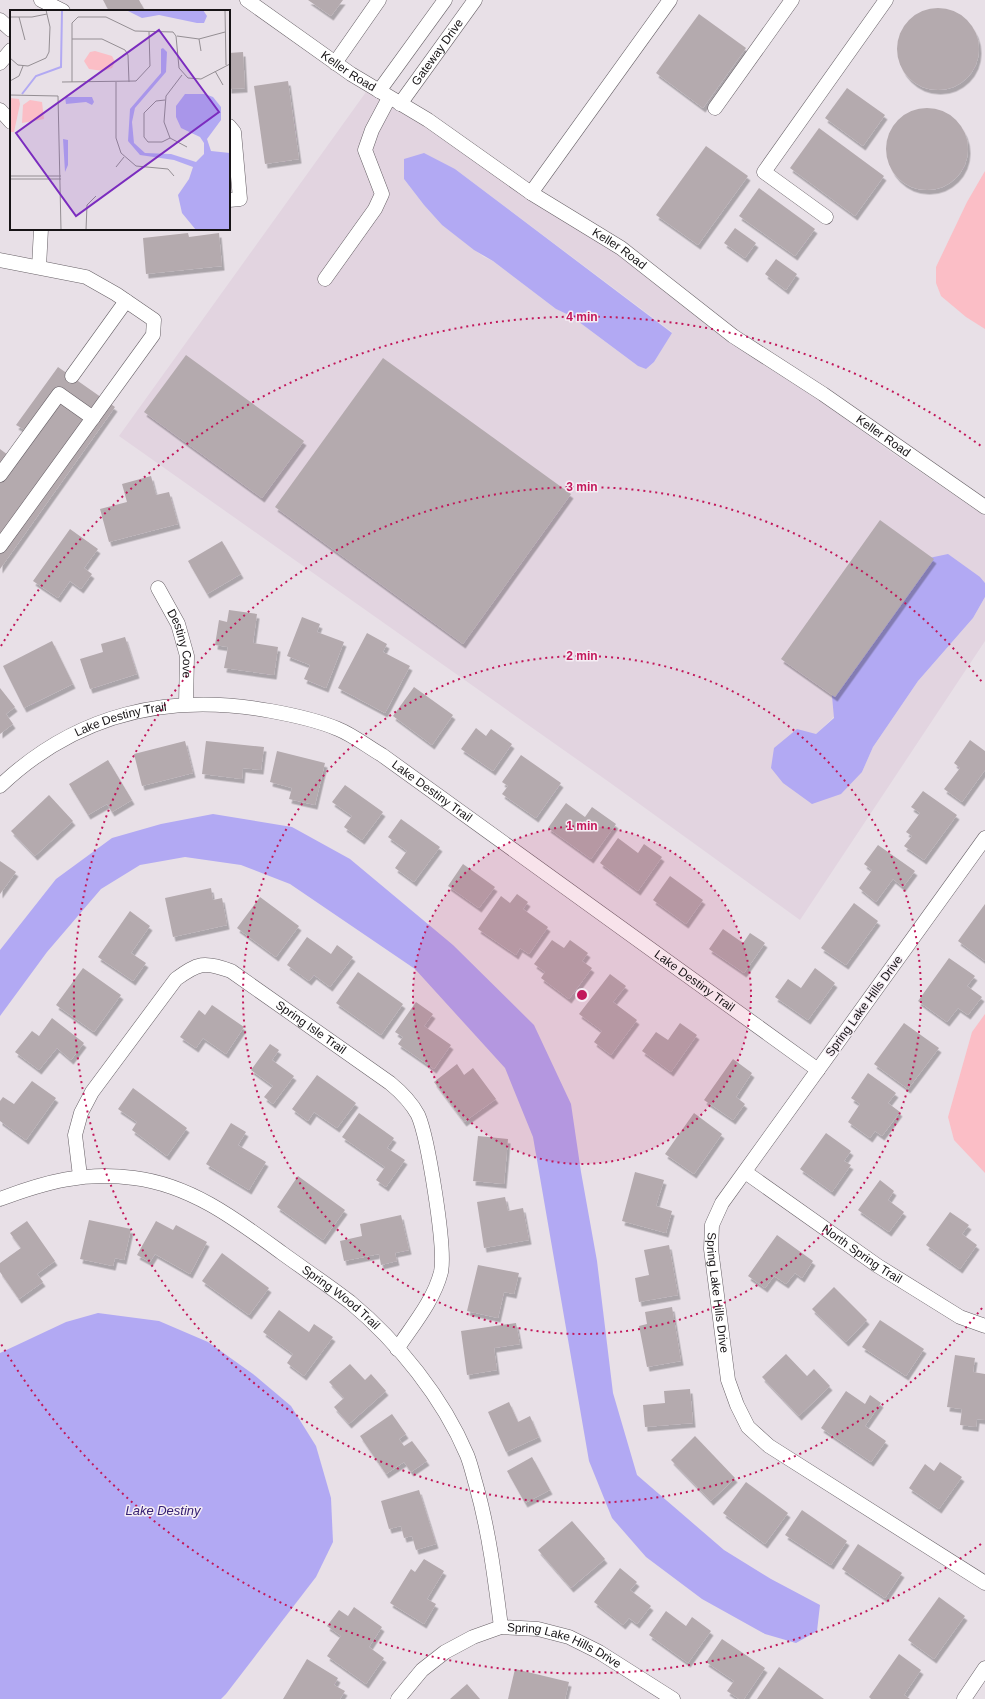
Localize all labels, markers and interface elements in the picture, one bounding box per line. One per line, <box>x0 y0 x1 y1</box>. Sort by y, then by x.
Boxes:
inset map <box>10 10 230 230</box>
street label: Gateway Drive <box>409 16 466 88</box>
street label: Keller Road <box>318 48 378 94</box>
street label: Keller Road <box>590 225 649 272</box>
text: 4 min <box>566 310 598 324</box>
street label: Keller Road <box>853 412 913 460</box>
text: 3 min <box>566 480 598 494</box>
street label: Destiny Cove <box>164 607 195 679</box>
text: 2 min <box>566 649 598 663</box>
street label: Lake Destiny Trail <box>72 700 167 740</box>
street label: Lake Destiny Trail <box>389 757 475 825</box>
text: 1 min <box>566 819 598 833</box>
street label: Lake Destiny Trail <box>652 947 737 1014</box>
street label: Spring Lake Hills Drive <box>823 953 906 1059</box>
centre of rings <box>575 988 589 1002</box>
street label: Spring Isle Trail <box>273 998 349 1057</box>
street label: North Spring Trail <box>820 1222 905 1286</box>
street label: Spring Lake Hills Drive <box>704 1232 731 1354</box>
street label: Spring Wood Trail <box>299 1262 383 1332</box>
water label: Lake Destiny <box>125 1503 202 1518</box>
street label: Spring Lake Hills Drive <box>506 1620 624 1671</box>

